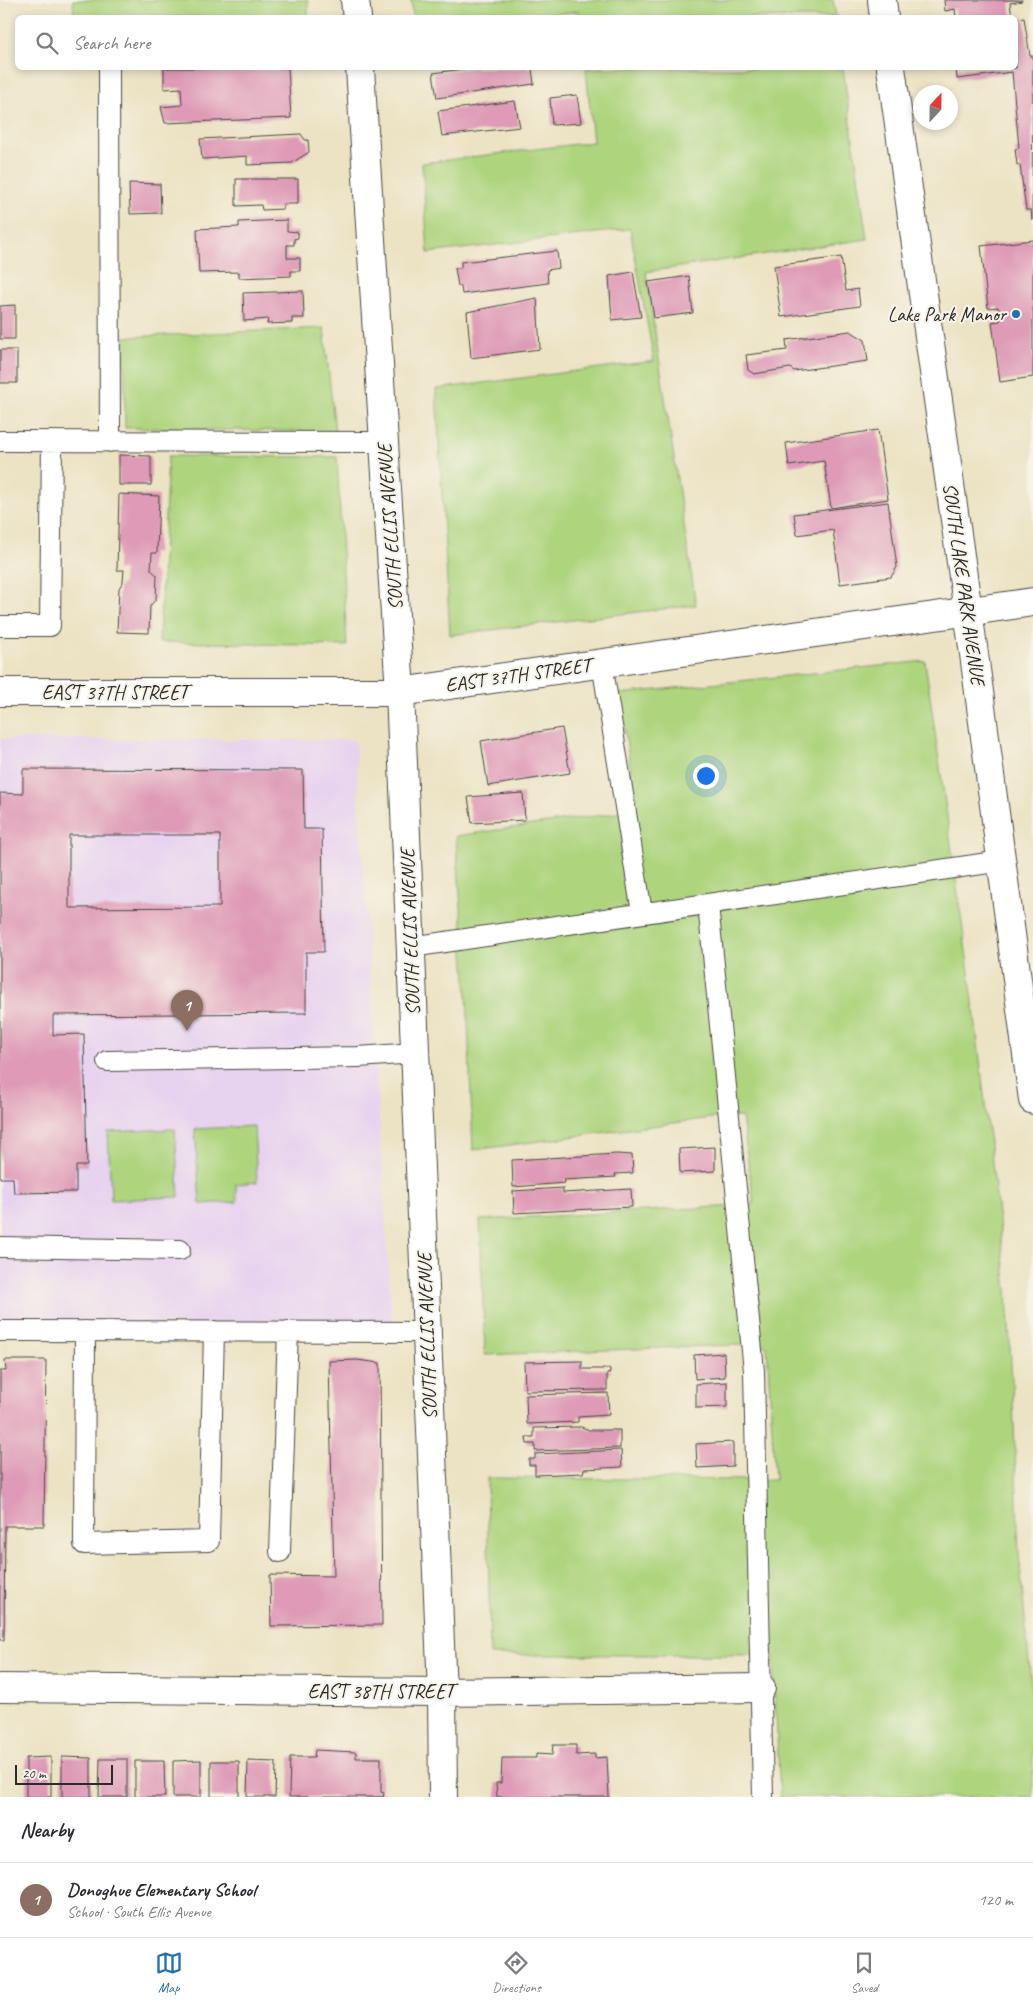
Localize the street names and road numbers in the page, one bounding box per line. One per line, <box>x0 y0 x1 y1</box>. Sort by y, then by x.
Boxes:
street label: SOUTH ELLIS AVENUE <box>371 440 408 611</box>
street label: SOUTH LAKE PARK AVENUE <box>937 481 991 690</box>
street label: EAST 37TH STREET <box>444 652 597 698</box>
street label: EAST 37TH STREET <box>42 680 193 705</box>
street label: SOUTH ELLIS AVENUE <box>394 845 425 1016</box>
street label: SOUTH ELLIS AVENUE <box>411 1249 442 1420</box>
street label: EAST 38TH STREET <box>308 1679 459 1704</box>

